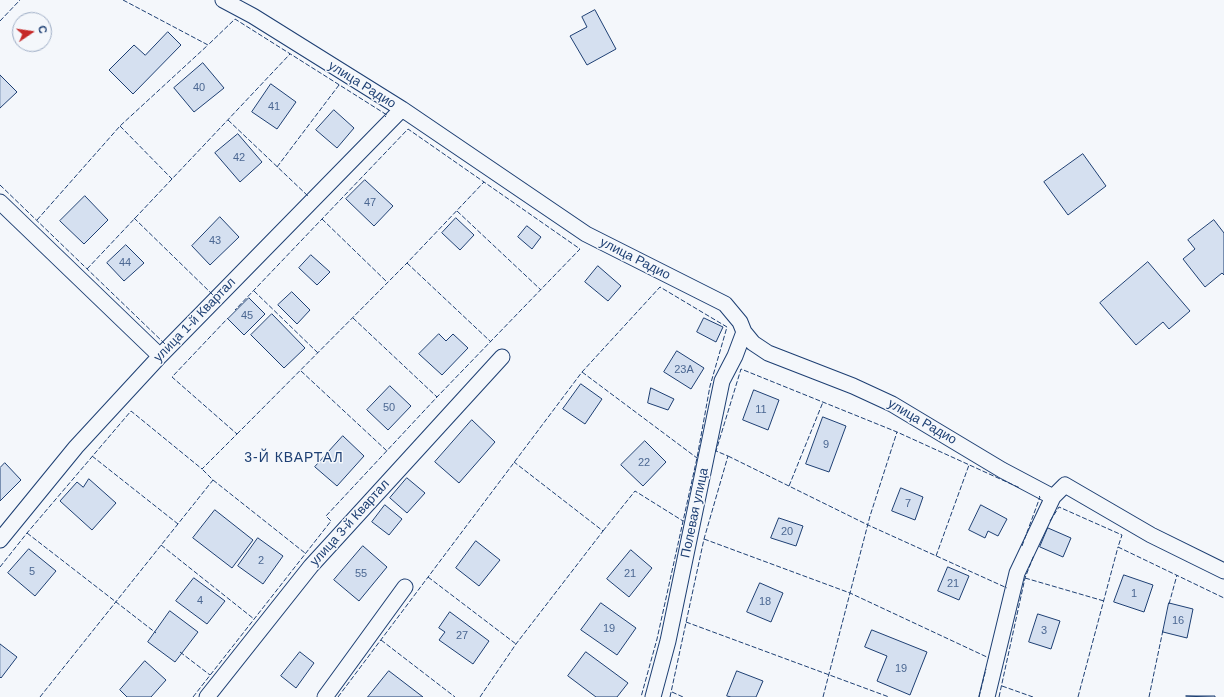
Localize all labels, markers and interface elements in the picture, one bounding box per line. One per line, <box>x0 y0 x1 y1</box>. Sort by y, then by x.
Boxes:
north arrow <box>12 12 52 52</box>
text: С <box>36 24 49 35</box>
street label: улица Радио <box>325 58 399 112</box>
house number: 40 <box>193 81 205 95</box>
house number: 41 <box>268 100 280 114</box>
house number: 42 <box>233 151 245 165</box>
house number: 47 <box>364 196 376 210</box>
house number: 43 <box>209 234 221 248</box>
street label: улица Радио <box>597 235 673 283</box>
house number: 44 <box>119 256 131 270</box>
street label: улица 1-й Квартал <box>151 275 239 365</box>
house number: 45 <box>241 309 253 323</box>
house number: 23А <box>674 363 694 377</box>
street label: улица Радио <box>885 396 959 448</box>
house number: 50 <box>383 401 395 415</box>
house number: 11 <box>755 403 767 417</box>
house number: 9 <box>823 438 829 452</box>
district label: 3-Й КВАРТАЛ <box>244 450 344 466</box>
house number: 22 <box>638 456 650 470</box>
street label: Полевая улица <box>678 467 712 559</box>
street label: улица 3-й Квартал <box>307 477 393 569</box>
house number: 7 <box>905 497 911 511</box>
house number: 20 <box>781 525 793 539</box>
house number: 2 <box>258 554 264 568</box>
house number: 5 <box>29 565 35 579</box>
house number: 55 <box>355 567 367 581</box>
house number: 21 <box>624 567 636 581</box>
house number: 21 <box>947 577 959 591</box>
house number: 1 <box>1131 587 1137 601</box>
house number: 4 <box>197 594 203 608</box>
house number: 18 <box>759 595 771 609</box>
house number: 16 <box>1172 614 1184 628</box>
house number: 19 <box>603 622 615 636</box>
house number: 3 <box>1041 624 1047 638</box>
house number: 27 <box>456 629 468 643</box>
house number: 19 <box>895 662 907 676</box>

